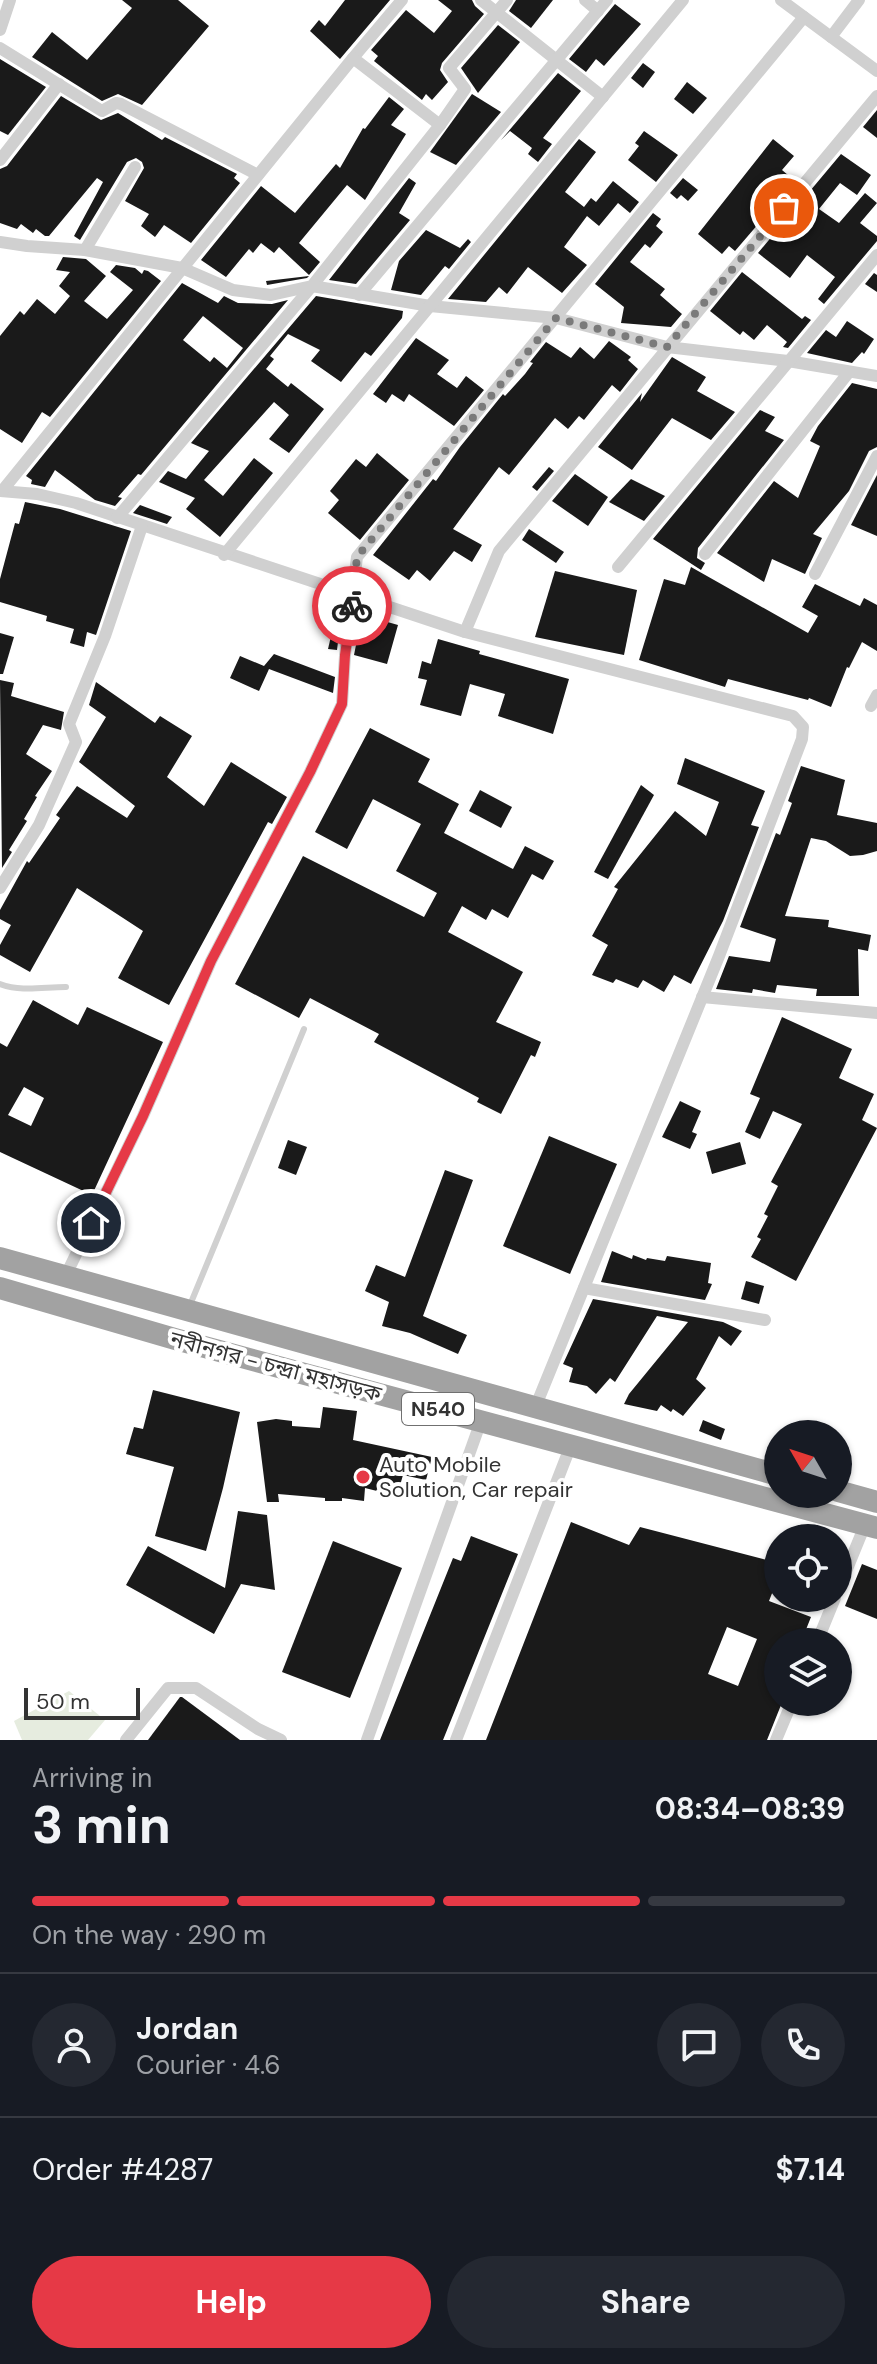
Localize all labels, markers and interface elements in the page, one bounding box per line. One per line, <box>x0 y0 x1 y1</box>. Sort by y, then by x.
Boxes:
pin <box>750 174 818 242</box>
icon: bag <box>762 186 806 230</box>
courier <box>312 566 392 646</box>
icon: bike <box>330 584 374 628</box>
pin <box>57 1189 125 1257</box>
icon: home <box>69 1201 113 1245</box>
street label: নবীনগর - চন্দ্রা মহাসড়ক <box>166 1324 385 1409</box>
road number: N540 <box>402 1393 474 1425</box>
north arrow <box>764 1420 852 1508</box>
map controls <box>764 1420 852 1716</box>
place label: Auto Mobile Solution, Car repair <box>379 1450 573 1504</box>
marker: Auto Mobile Solution, Car repair <box>354 1468 372 1486</box>
button: locate <box>764 1524 852 1612</box>
button: layers <box>764 1628 852 1716</box>
scale bar <box>24 1684 140 1720</box>
text: 50 m <box>36 1687 90 1716</box>
text: Arriving in <box>32 1761 152 1795</box>
text: 08:34–08:39 <box>655 1789 845 1828</box>
text: 3 min <box>32 1791 171 1859</box>
text: On the way · 290 m <box>32 1918 266 1952</box>
button: person <box>32 2003 116 2087</box>
button: chat <box>657 2003 741 2087</box>
button: phone <box>761 2003 845 2087</box>
text: Jordan <box>136 2009 238 2048</box>
text: Courier · 4.6 <box>136 2048 281 2082</box>
text: Order #4287 <box>32 2150 213 2189</box>
text: $7.14 <box>776 2150 845 2189</box>
button: Help <box>32 2256 431 2348</box>
button: Share <box>447 2256 845 2348</box>

